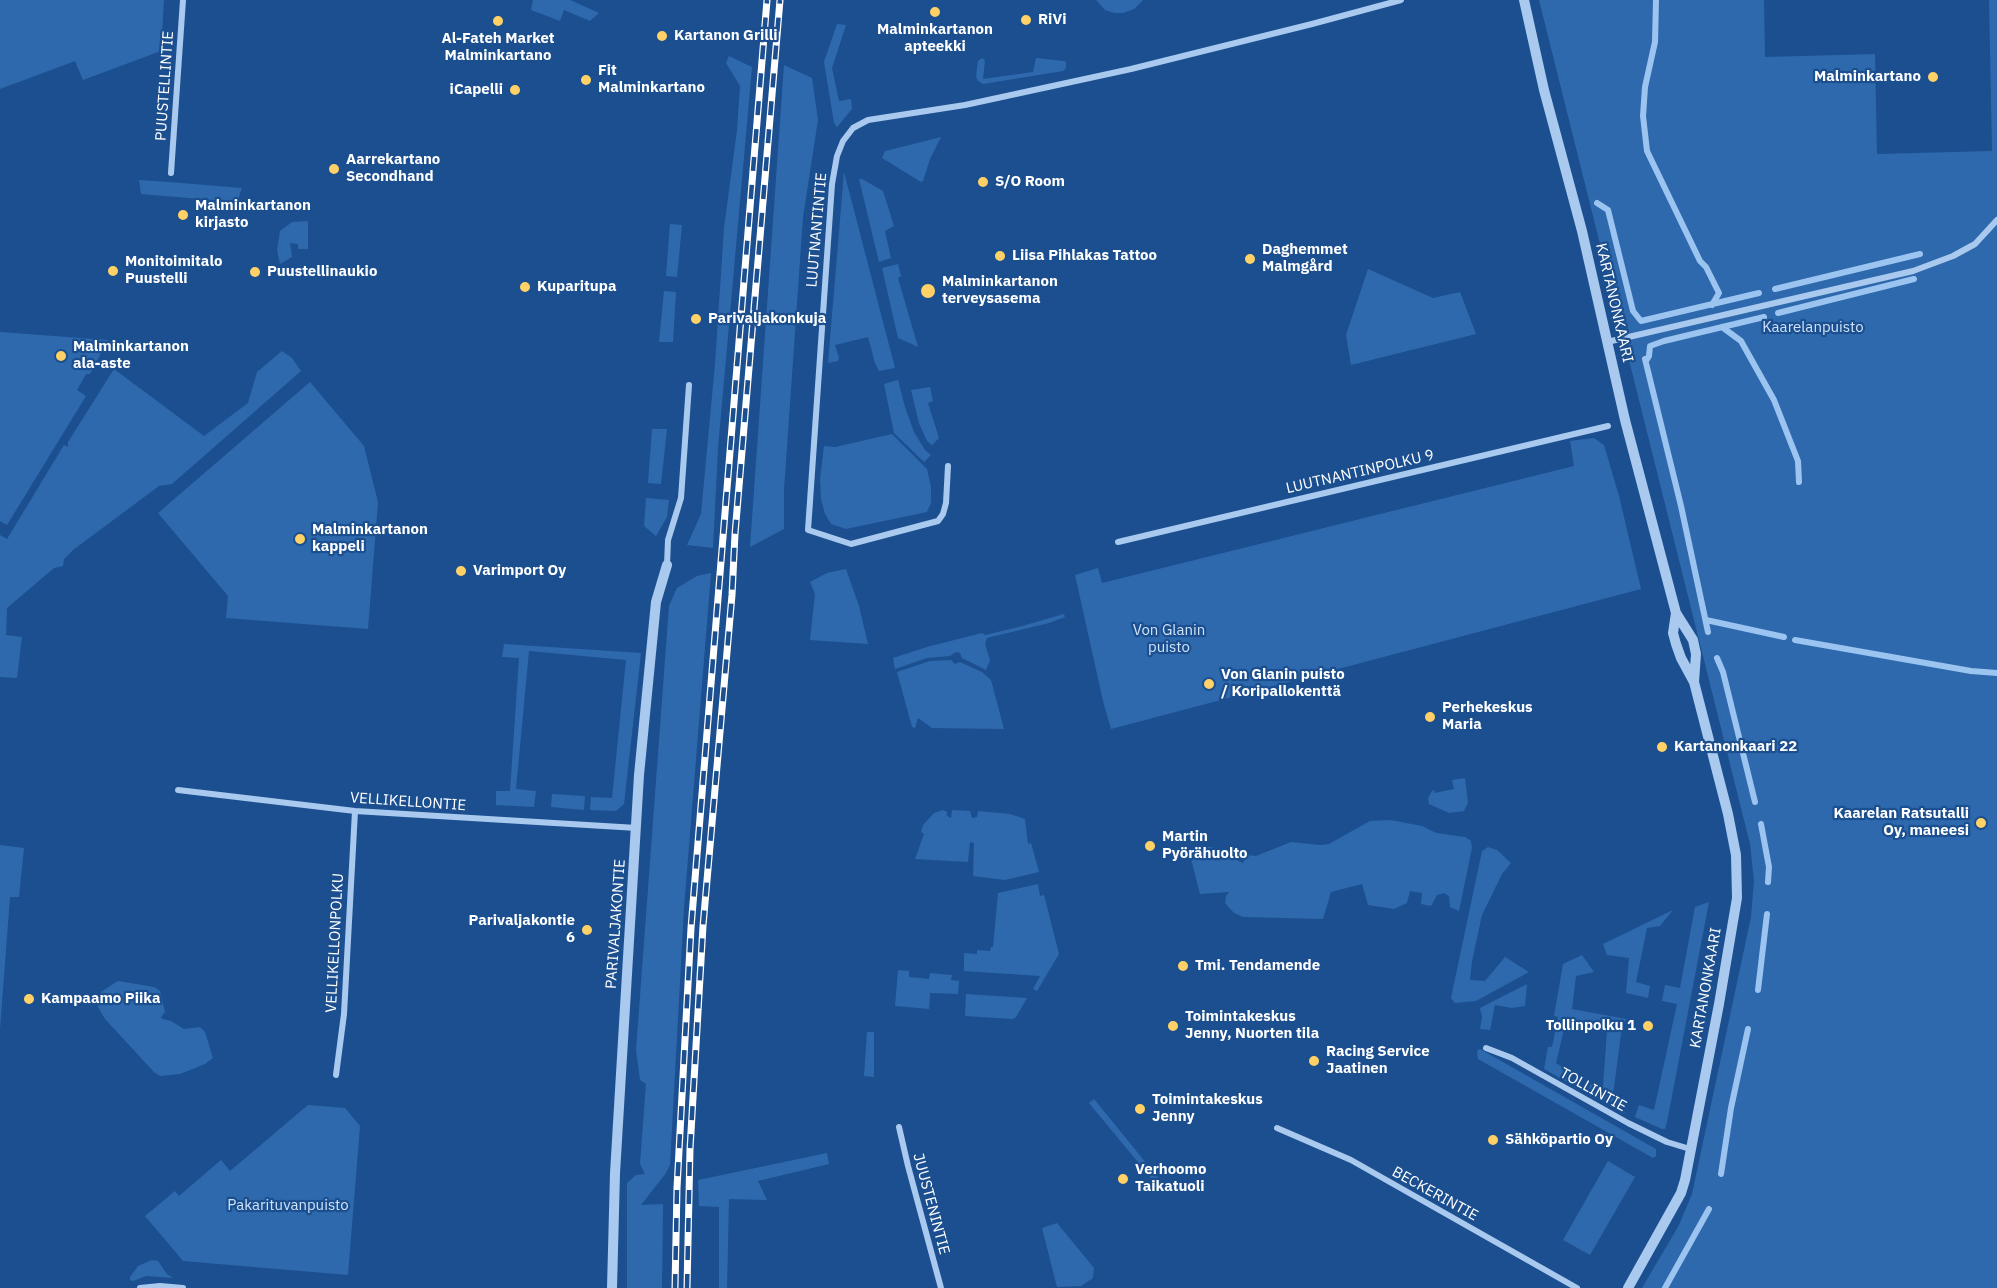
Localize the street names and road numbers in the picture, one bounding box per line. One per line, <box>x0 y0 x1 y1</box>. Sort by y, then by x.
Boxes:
street label: PUUSTELLINTIE <box>152 30 178 142</box>
street label: LUUTNANTINTIE <box>803 172 831 288</box>
street label: KARTANONKAARI <box>1592 242 1636 364</box>
street label: LUUTNANTINPOLKU 9 <box>1284 446 1436 498</box>
street label: VELLIKELLONTIE <box>349 789 467 815</box>
street label: PARIVALJAKONTIE <box>602 859 630 989</box>
street label: VELLIKELLONPOLKU <box>322 873 348 1013</box>
street label: KARTANONKAARI <box>1687 926 1725 1050</box>
street label: TOLLINTIE <box>1556 1064 1630 1116</box>
street label: JUUSTENINTIE <box>909 1151 953 1257</box>
street label: BECKERINTIE <box>1389 1163 1481 1225</box>

